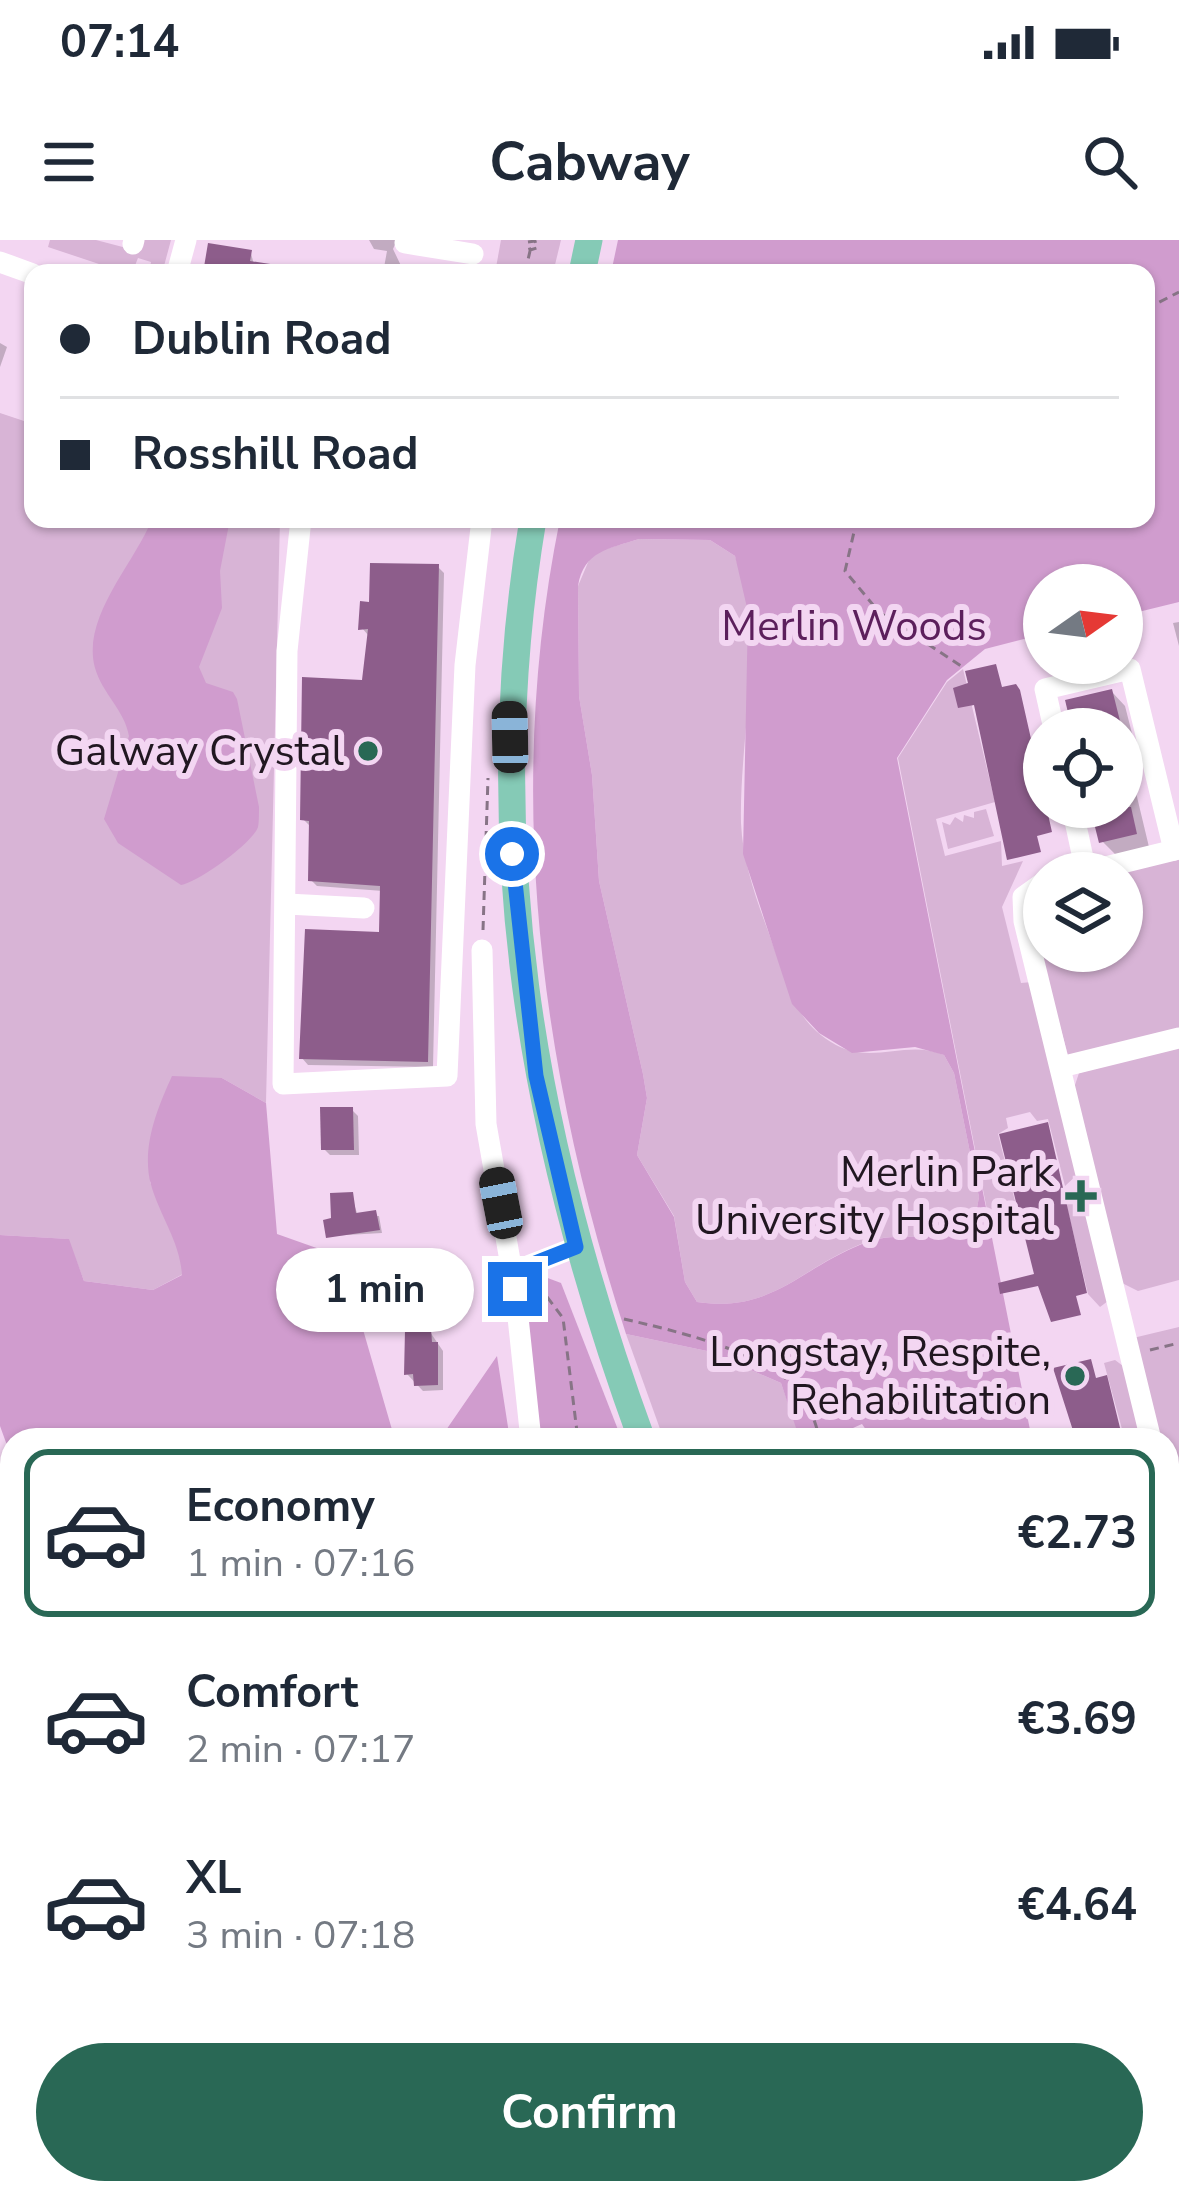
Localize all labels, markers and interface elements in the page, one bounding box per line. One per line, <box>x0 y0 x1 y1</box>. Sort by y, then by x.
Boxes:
text: 07:14 <box>60 12 179 73</box>
text: Cabway <box>489 125 690 199</box>
icon: menu <box>36 129 102 195</box>
icon: search <box>1077 129 1143 195</box>
text: Dublin Road <box>132 309 391 370</box>
text: Rosshill Road <box>132 424 419 485</box>
north arrow <box>1023 564 1143 684</box>
map controls <box>1023 564 1143 972</box>
park label: Merlin Woods <box>721 598 987 655</box>
car <box>491 701 529 773</box>
button: locate <box>1023 708 1143 828</box>
place label: Galway Crystal <box>55 723 345 780</box>
marker: Galway Crystal <box>355 738 381 764</box>
route start <box>485 827 539 881</box>
button: layers <box>1023 852 1143 972</box>
place label: Merlin Park University Hospital <box>695 1144 1055 1249</box>
car <box>476 1164 526 1242</box>
marker: Merlin Park University Hospital <box>1065 1180 1097 1212</box>
callout: 1 min <box>275 1247 473 1331</box>
route end <box>488 1262 542 1316</box>
text: 1 min <box>325 1263 425 1316</box>
place label: Longstay, Respite, Rehabilitation <box>709 1324 1051 1429</box>
marker: Longstay, Respite, Rehabilitation <box>1062 1363 1088 1389</box>
text: Economy <box>186 1476 375 1537</box>
icon: car <box>42 1479 150 1587</box>
text: €2.73 <box>1018 1503 1137 1564</box>
text: 1 min · 07:16 <box>186 1537 415 1590</box>
text: Comfort <box>186 1662 358 1723</box>
icon: car <box>42 1665 150 1773</box>
text: €3.69 <box>1018 1689 1137 1750</box>
text: 2 min · 07:17 <box>186 1723 415 1776</box>
text: XL <box>186 1848 242 1909</box>
icon: car <box>42 1851 150 1959</box>
text: €4.64 <box>1018 1875 1137 1936</box>
text: 3 min · 07:18 <box>186 1909 415 1962</box>
button: Confirm <box>36 2043 1143 2181</box>

